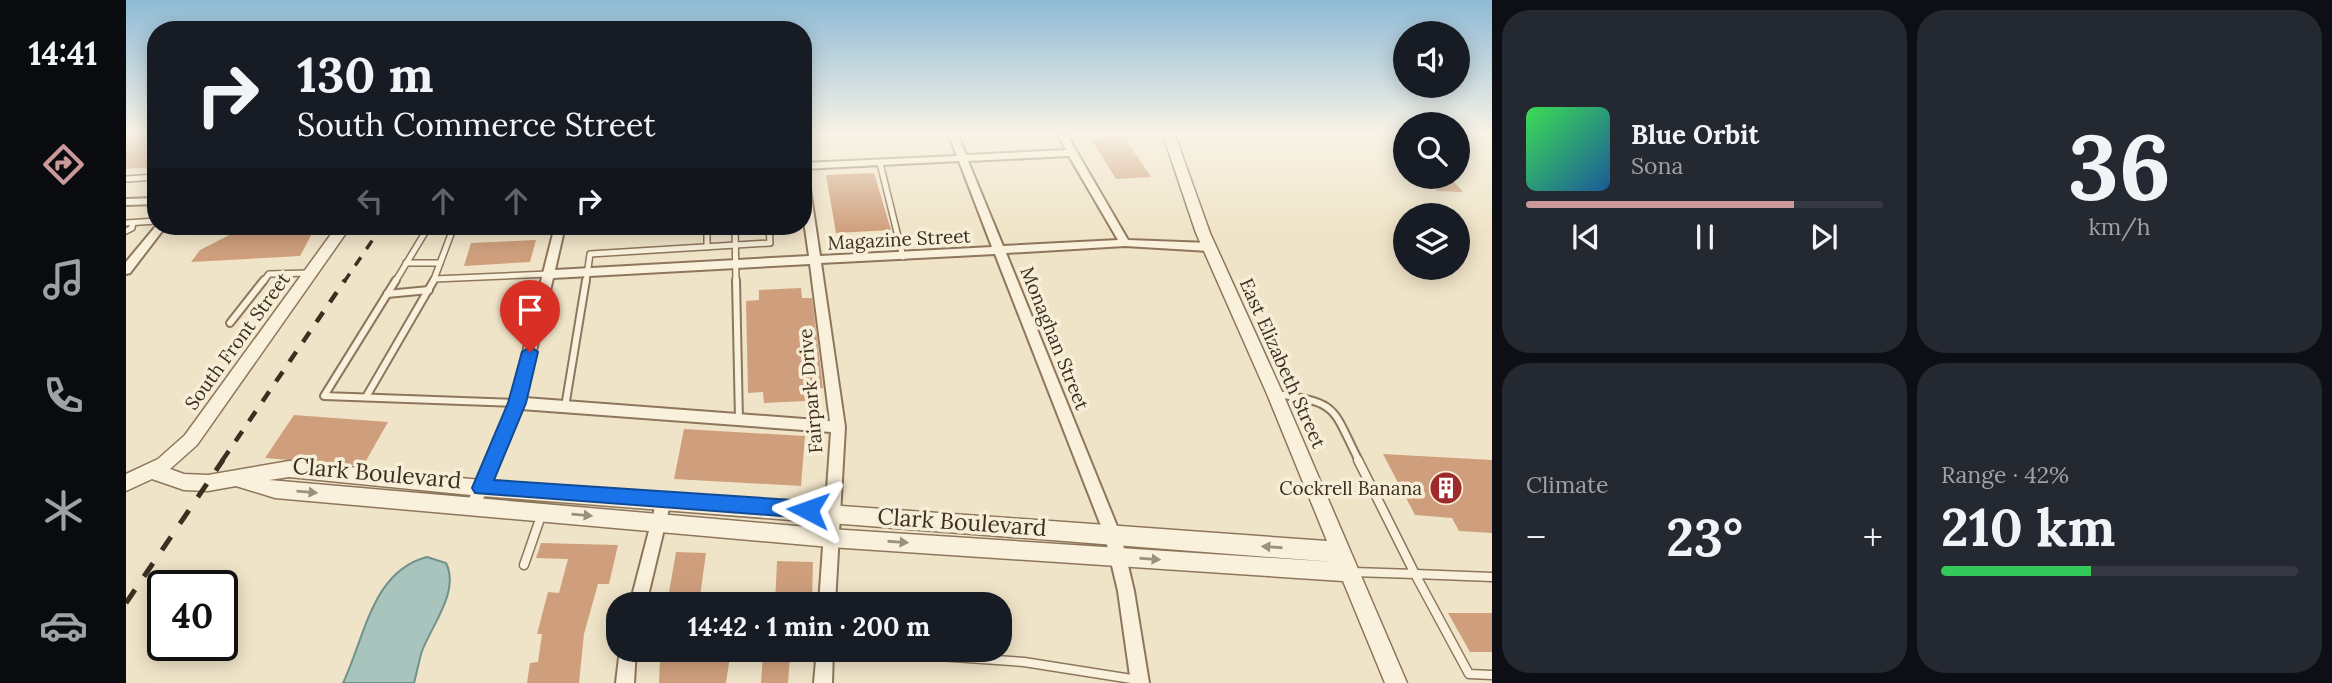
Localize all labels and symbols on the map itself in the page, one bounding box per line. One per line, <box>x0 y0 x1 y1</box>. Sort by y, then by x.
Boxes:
street label: Magazine Street <box>827 223 972 255</box>
street label: Monaghan Street <box>1015 263 1095 414</box>
street label: South Front Street <box>179 267 295 414</box>
street label: East Elizabeth Street <box>1235 274 1332 452</box>
pin <box>500 280 560 352</box>
street label: Fairpark Drive <box>793 328 827 454</box>
street label: Clark Boulevard <box>291 451 463 494</box>
building icon: Cockrell Banana <box>1427 469 1465 507</box>
position arrow <box>771 473 845 547</box>
place label: Cockrell Banana <box>1279 476 1422 500</box>
one-way arrow <box>296 487 318 498</box>
street label: Clark Boulevard <box>877 501 1048 542</box>
one-way arrow <box>571 510 593 521</box>
one-way arrow <box>887 537 909 548</box>
one-way arrow <box>1261 541 1283 552</box>
one-way arrow <box>1139 554 1161 565</box>
speed limit sign: 40 <box>147 570 238 661</box>

